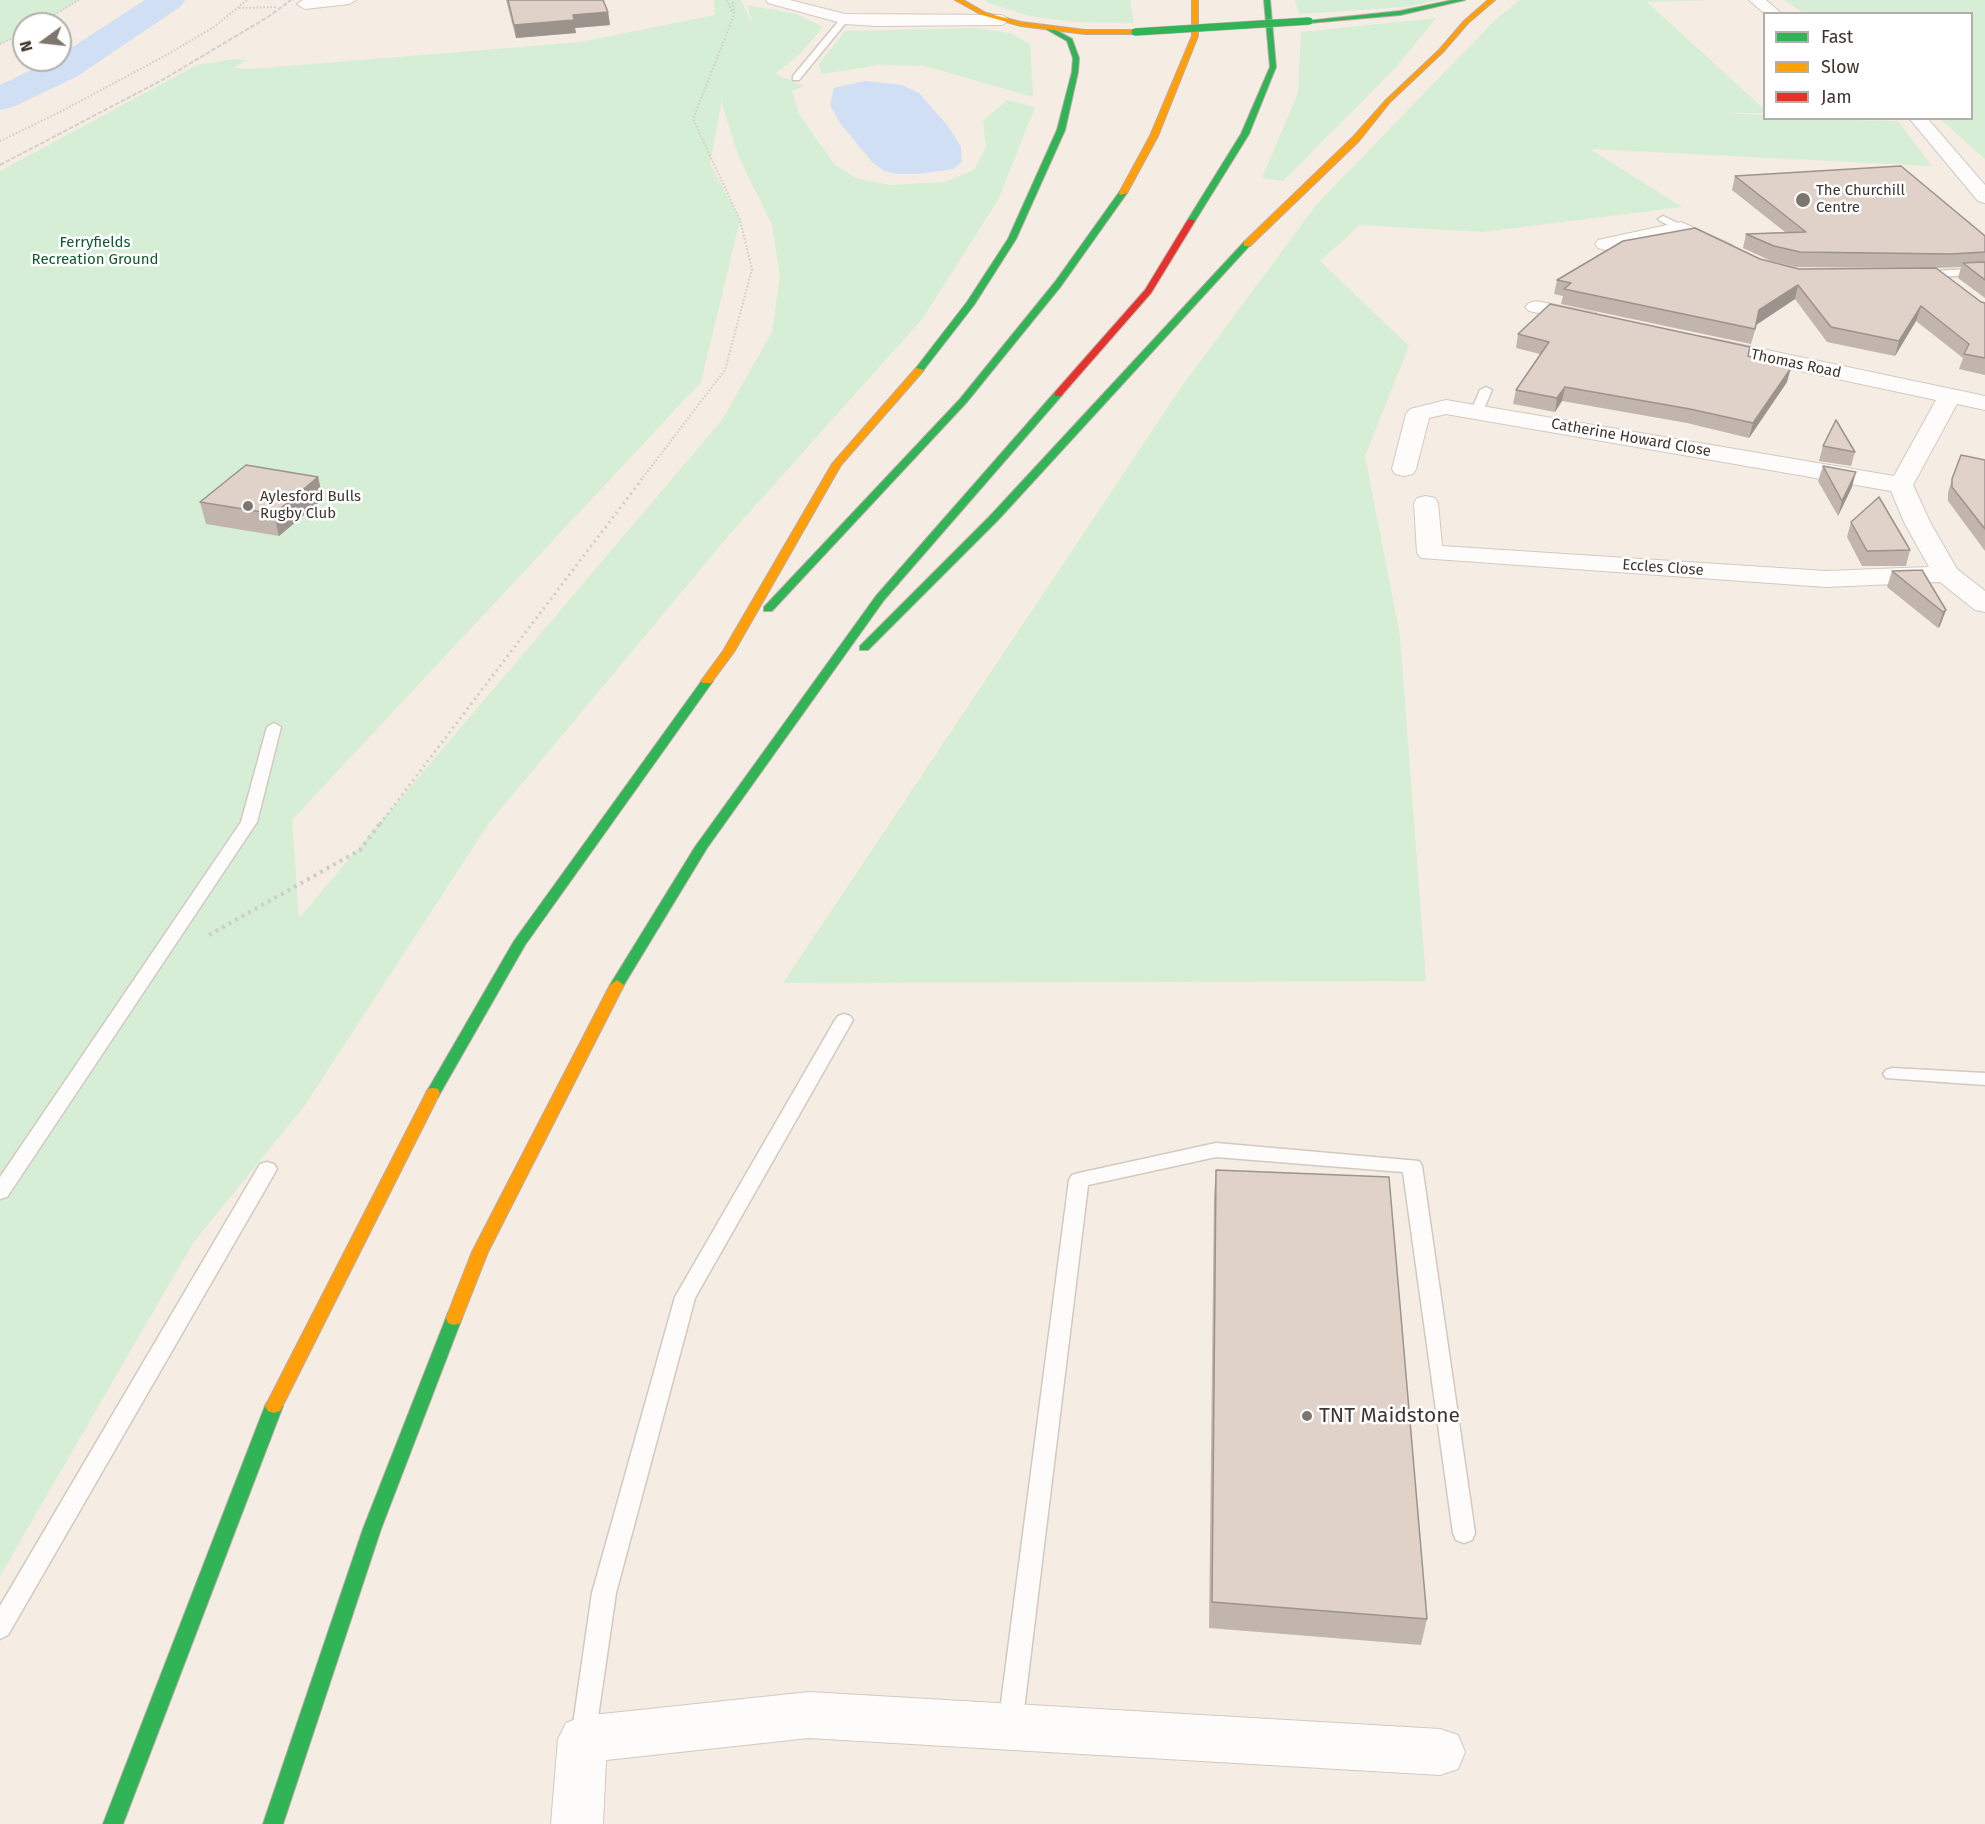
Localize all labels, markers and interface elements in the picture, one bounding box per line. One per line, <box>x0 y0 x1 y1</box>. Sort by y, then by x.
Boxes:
north arrow <box>12 12 72 72</box>
legend <box>1763 12 1973 120</box>
text: Fast <box>1821 26 1853 48</box>
text: N <box>16 39 37 54</box>
text: Slow <box>1821 56 1859 78</box>
text: Jam <box>1821 86 1852 108</box>
place label: The Churchill Centre <box>1816 182 1905 217</box>
marker: The Churchill Centre <box>1794 191 1812 209</box>
park label: Ferryfields Recreation Ground <box>32 234 158 269</box>
street label: Thomas Road <box>1749 346 1843 382</box>
street label: Catherine Howard Close <box>1550 415 1712 461</box>
place label: Aylesford Bulls Rugby Club <box>260 488 361 523</box>
marker: Aylesford Bulls Rugby Club <box>241 499 255 513</box>
street label: Eccles Close <box>1622 556 1704 580</box>
place label: TNT Maidstone <box>1319 1403 1460 1429</box>
marker: TNT Maidstone <box>1300 1409 1314 1423</box>

